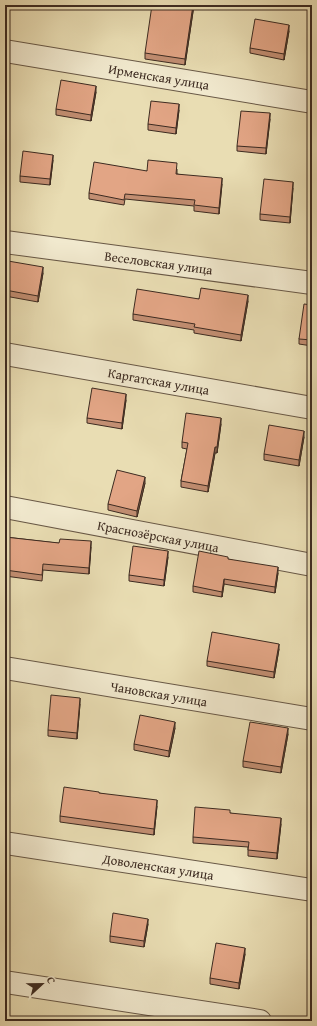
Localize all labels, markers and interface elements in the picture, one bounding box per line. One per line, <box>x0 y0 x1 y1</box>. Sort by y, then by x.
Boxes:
street label: Ирменская улица <box>107 59 212 95</box>
street label: Веселовская улица <box>103 246 215 280</box>
street label: Каргатская улица <box>106 363 211 400</box>
street label: Краснозёрская улица <box>96 516 221 557</box>
street label: Чановская улица <box>109 677 210 712</box>
street label: Доволенская улица <box>100 849 216 885</box>
north arrow <box>22 964 62 1004</box>
text: С <box>43 974 60 986</box>

